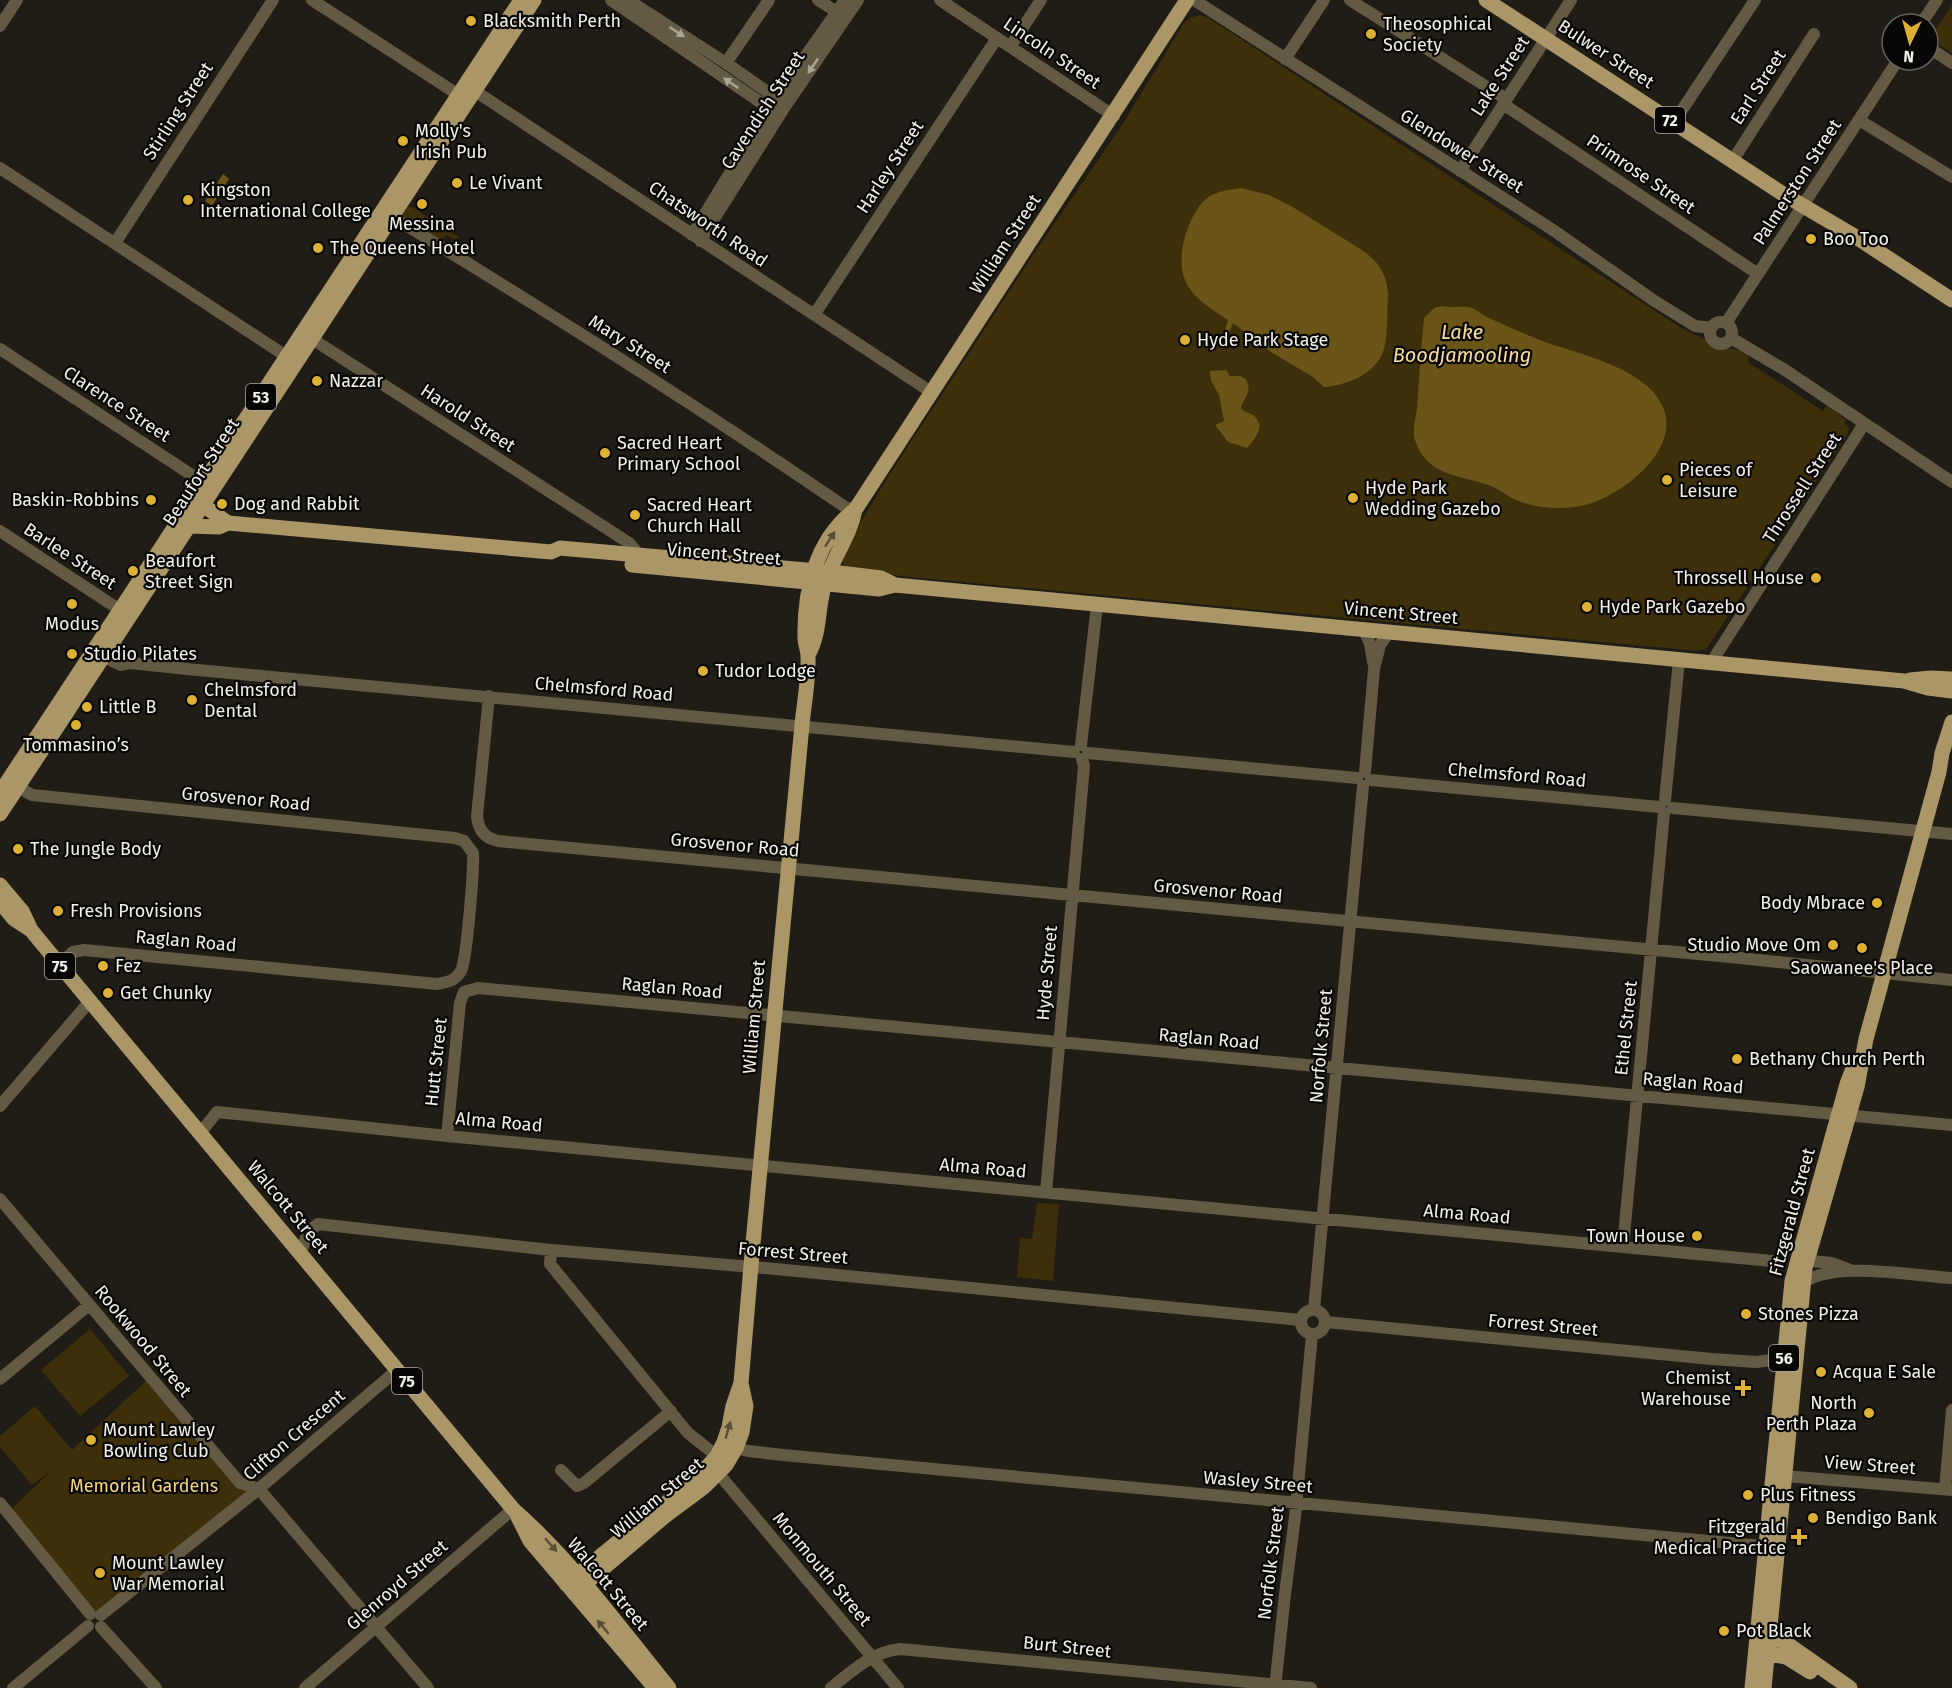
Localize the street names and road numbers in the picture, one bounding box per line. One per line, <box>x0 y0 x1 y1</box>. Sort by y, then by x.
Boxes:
street label: Lincoln Street <box>999 12 1105 94</box>
street label: Bulwer Street <box>1554 15 1659 93</box>
street label: Lake Street <box>1466 31 1534 120</box>
street label: Earl Street <box>1726 45 1791 129</box>
street label: Cavendish Street <box>716 46 810 173</box>
street label: Stirling Street <box>138 58 218 164</box>
street label: Glendower Street <box>1396 104 1528 198</box>
road number: 72 <box>1655 107 1685 133</box>
street label: Palmerston Street <box>1748 115 1846 249</box>
street label: Harley Street <box>852 116 928 218</box>
street label: Primrose Street <box>1582 130 1700 219</box>
street label: Chatsworth Road <box>644 176 772 272</box>
street label: William Street <box>965 190 1046 298</box>
street label: Mary Street <box>585 310 676 378</box>
street label: Clarence Street <box>59 361 175 447</box>
street label: Harold Street <box>417 379 520 457</box>
road number: 53 <box>246 384 276 410</box>
street label: Beaufort Street <box>158 413 244 530</box>
street label: Throssell Street <box>1758 428 1846 547</box>
street label: Barlee Street <box>20 518 121 594</box>
street label: Vincent Street <box>666 538 782 570</box>
street label: Vincent Street <box>1343 597 1459 629</box>
street label: Chelmsford Road <box>534 672 674 706</box>
street label: Chelmsford Road <box>1447 758 1587 792</box>
street label: Grosvenor Road <box>181 782 311 816</box>
street label: Grosvenor Road <box>670 828 800 862</box>
street label: Grosvenor Road <box>1153 874 1283 908</box>
street label: Hyde Street <box>1032 924 1062 1021</box>
street label: Raglan Road <box>134 926 238 956</box>
road number: 75 <box>45 953 75 979</box>
street label: William Street <box>738 959 770 1075</box>
street label: Raglan Road <box>620 973 724 1003</box>
street label: Ethel Street <box>1610 979 1642 1076</box>
street label: Norfolk Street <box>1305 988 1337 1104</box>
street label: Hutt Street <box>420 1016 452 1108</box>
street label: Raglan Road <box>1157 1024 1261 1054</box>
street label: Raglan Road <box>1641 1068 1745 1098</box>
street label: Alma Road <box>455 1107 543 1137</box>
street label: Fitzgerald Street <box>1764 1145 1820 1279</box>
street label: Alma Road <box>939 1153 1027 1183</box>
street label: Walcott Street <box>243 1156 334 1258</box>
street label: Alma Road <box>1423 1199 1511 1229</box>
street label: Forrest Street <box>737 1237 849 1269</box>
street label: Rookwood Street <box>90 1281 196 1402</box>
street label: Forrest Street <box>1487 1309 1599 1341</box>
road number: 56 <box>1769 1345 1799 1371</box>
road number: 75 <box>392 1368 422 1394</box>
street label: Clifton Crescent <box>239 1384 350 1485</box>
street label: View Street <box>1824 1451 1917 1479</box>
street label: William Street <box>606 1452 708 1543</box>
street label: Wasley Street <box>1202 1466 1314 1498</box>
street label: Norfolk Street <box>1253 1504 1289 1621</box>
street label: Monmouth Street <box>768 1507 876 1631</box>
street label: Walcott Street <box>563 1533 654 1635</box>
street label: Glenroyd Street <box>342 1535 452 1635</box>
street label: Burt Street <box>1022 1631 1113 1663</box>

